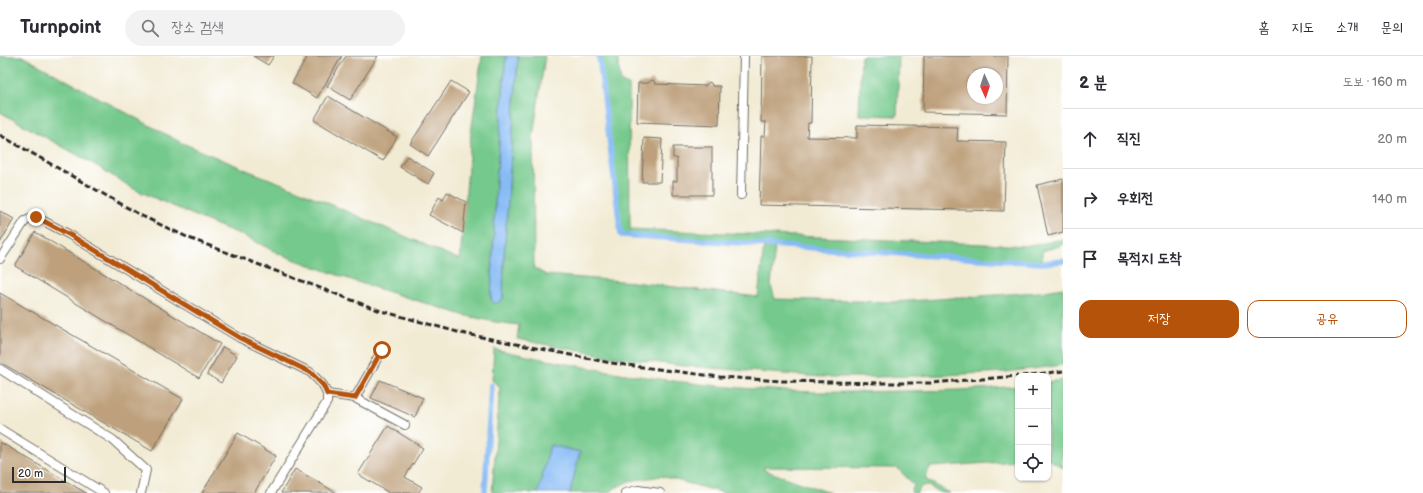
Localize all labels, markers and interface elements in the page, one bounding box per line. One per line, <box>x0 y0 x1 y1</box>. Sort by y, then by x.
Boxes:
search box <box>125 10 405 46</box>
text: Turnpoint <box>20 16 101 39</box>
icon: search <box>139 17 161 39</box>
text: 장소 검색 <box>171 18 224 37</box>
text: 홈 <box>1258 19 1269 36</box>
text: 지도 <box>1291 19 1314 36</box>
text: 소개 <box>1336 19 1358 36</box>
text: 문의 <box>1380 19 1403 36</box>
north arrow <box>967 68 1003 104</box>
text: 2 분 <box>1079 73 1107 93</box>
text: 도보 · 160 m <box>1343 74 1407 90</box>
icon: ahead <box>1079 128 1101 150</box>
text: 직진 <box>1117 129 1141 148</box>
text: 20 m <box>1377 131 1407 147</box>
icon: right <box>1079 188 1101 210</box>
text: 우회전 <box>1117 189 1153 208</box>
text: 140 m <box>1372 191 1407 207</box>
route end <box>27 208 45 226</box>
icon: arrive <box>1079 248 1101 270</box>
text: 목적지 도착 <box>1117 249 1181 268</box>
button: 저장 <box>1079 300 1239 338</box>
button: 공유 <box>1247 300 1407 338</box>
route start <box>373 341 391 359</box>
map controls <box>1015 373 1051 481</box>
button: + <box>1015 373 1051 409</box>
button: − <box>1015 409 1051 445</box>
button: locate <box>1015 445 1051 481</box>
scale bar <box>12 465 66 484</box>
text: 20 m <box>18 467 43 480</box>

